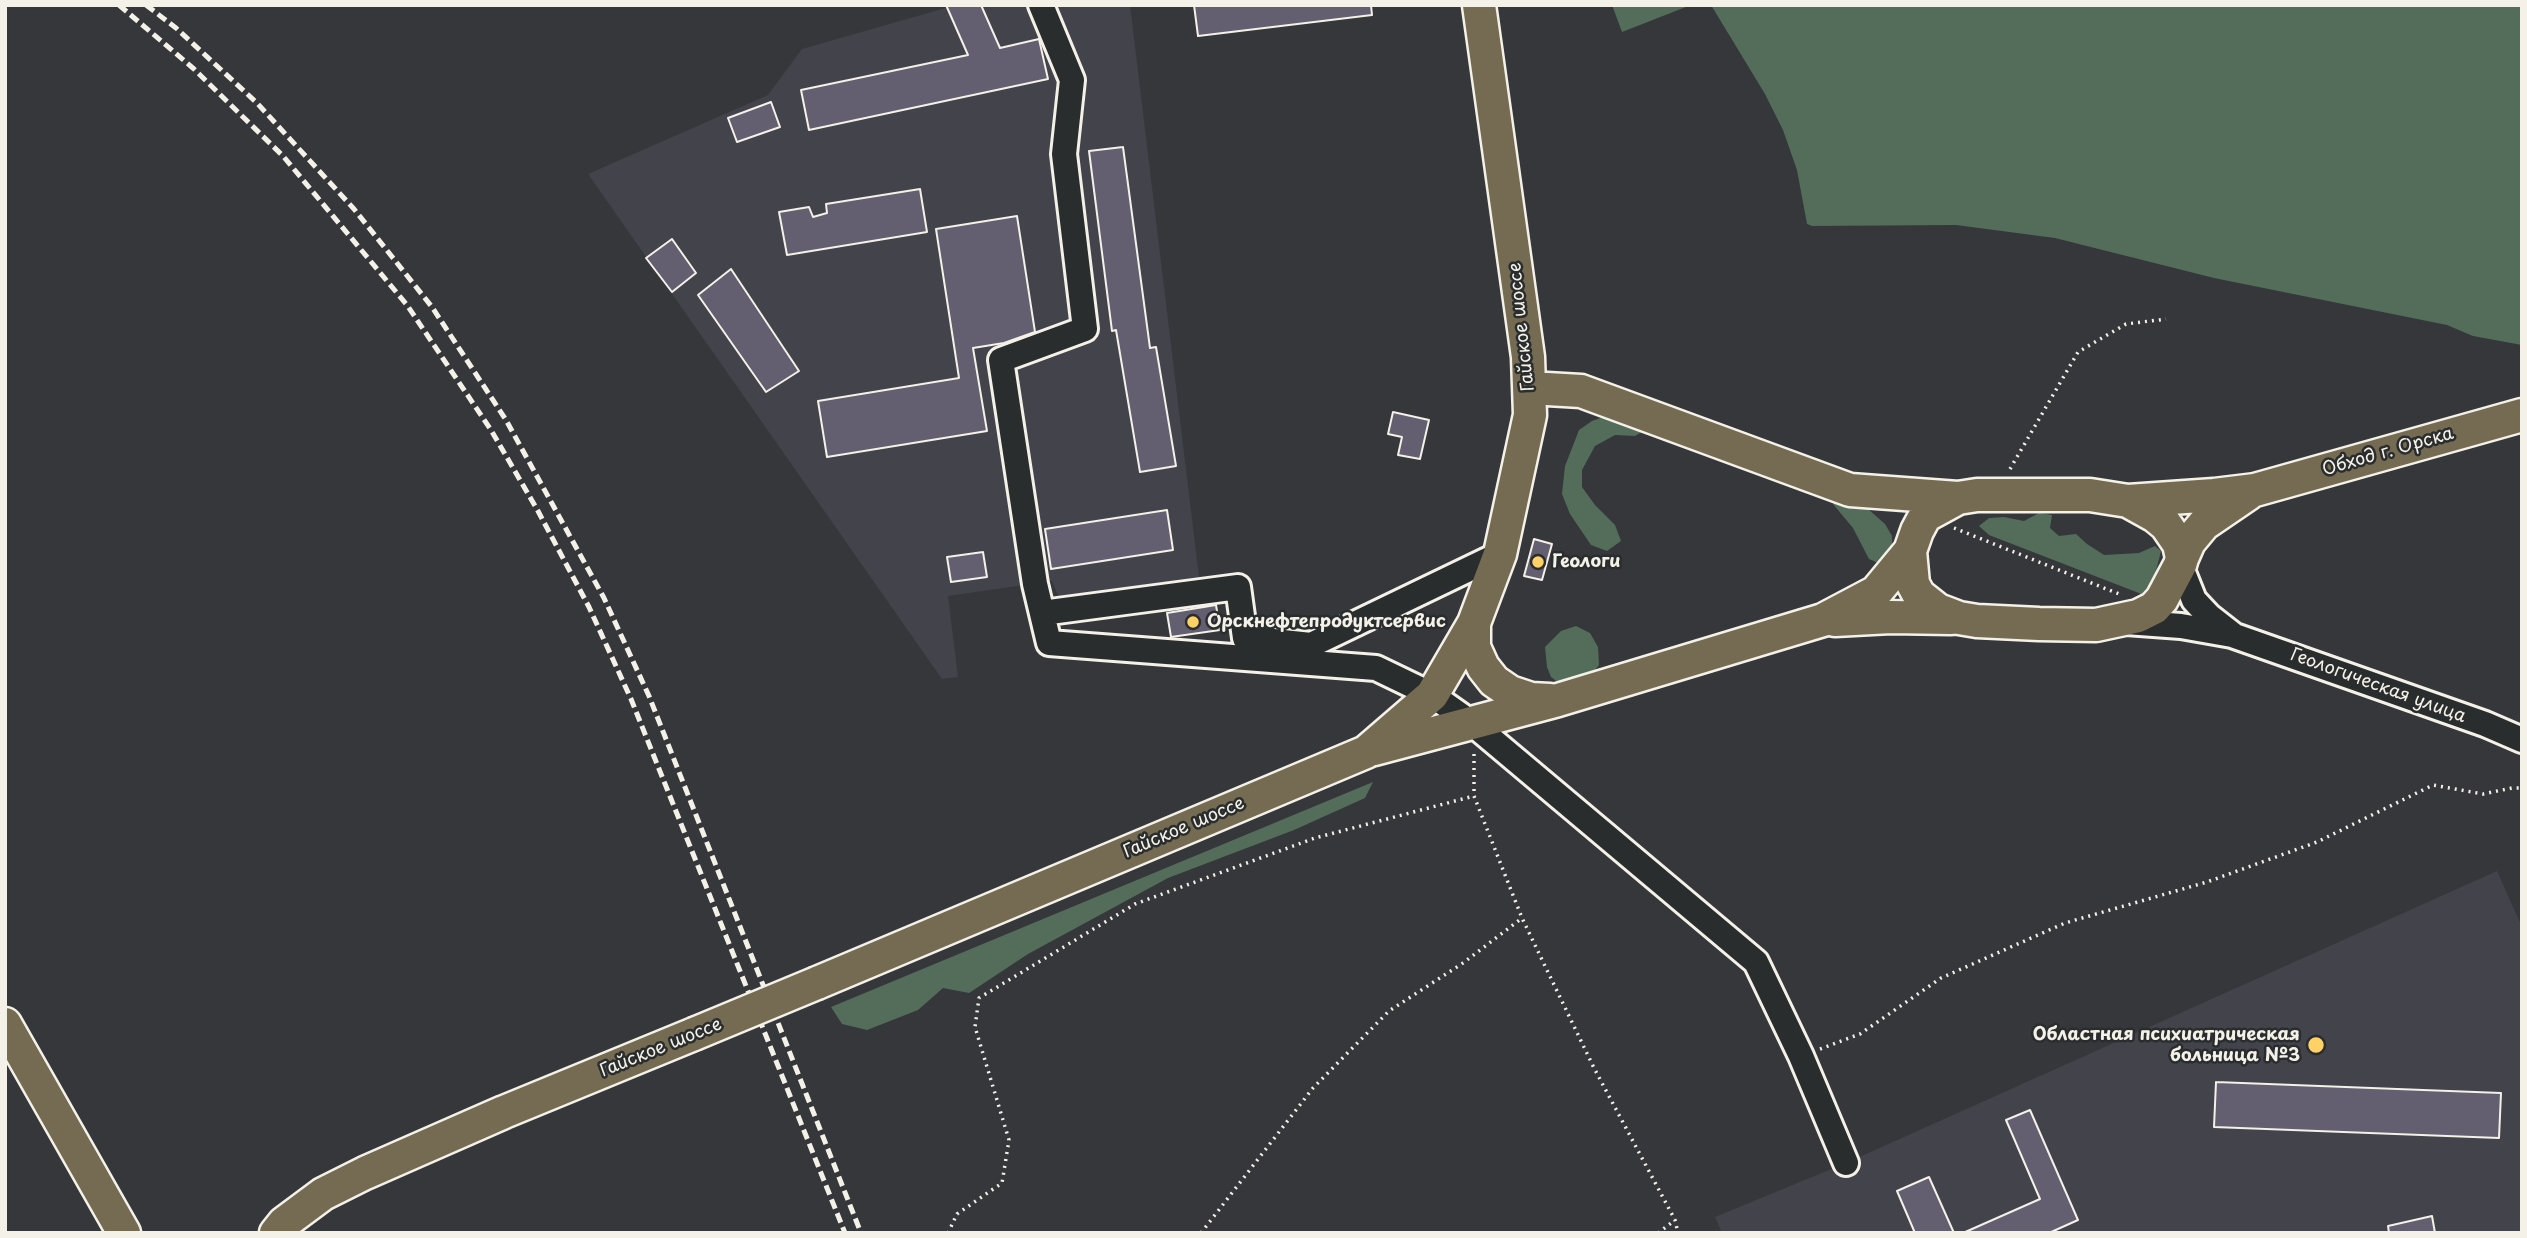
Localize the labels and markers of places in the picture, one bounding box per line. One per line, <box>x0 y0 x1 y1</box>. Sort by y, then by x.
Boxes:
place label: Геологи <box>1552 551 1620 573</box>
marker: Геологи <box>1530 554 1546 570</box>
place label: Орскнефтепродуктсервис <box>1207 611 1446 633</box>
marker: Орскнефтепродуктсервис <box>1185 614 1201 630</box>
place label: Областная психиатрическая больница №3 <box>2033 1024 2300 1066</box>
marker: Областная психиатрическая больница №3 <box>2306 1035 2326 1055</box>

